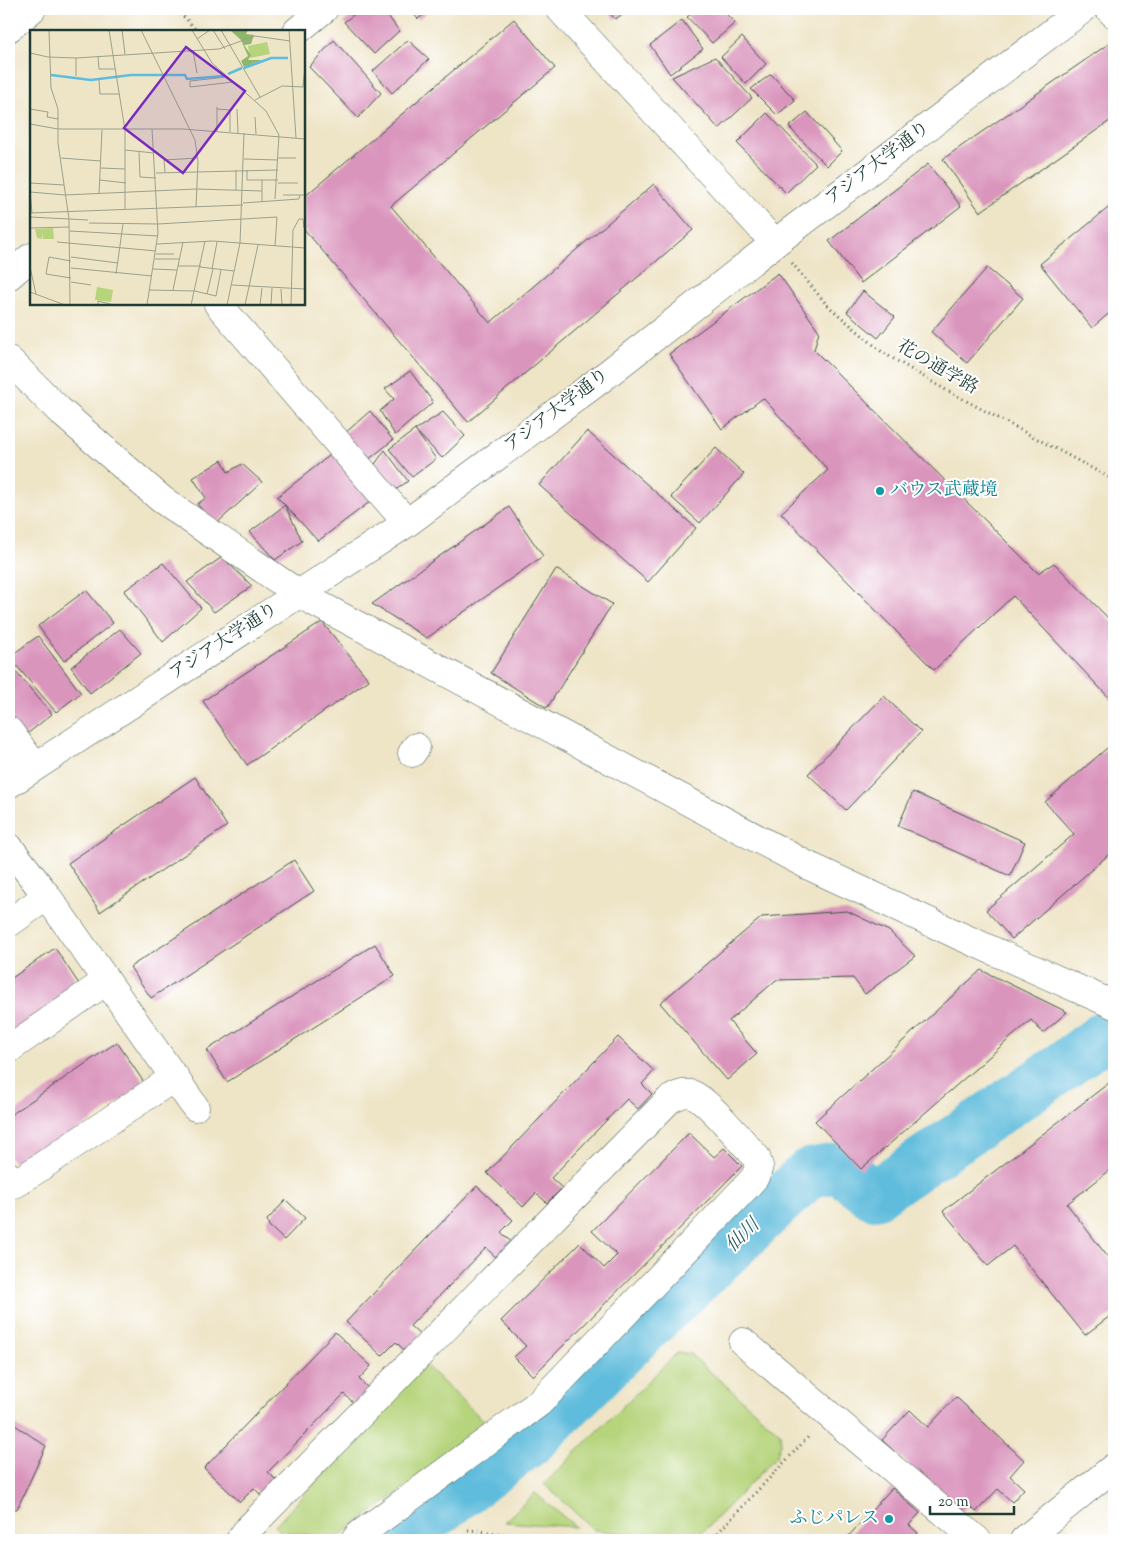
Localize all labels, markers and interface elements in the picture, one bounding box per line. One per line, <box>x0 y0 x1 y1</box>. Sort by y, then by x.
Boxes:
inset map <box>30 30 305 305</box>
street label: アジア大学通り <box>820 116 936 212</box>
street label: 花の通学路 <box>892 334 982 402</box>
street label: アジア大学通り <box>499 363 615 459</box>
place label: バウス武蔵境 <box>890 478 997 504</box>
marker: バウス武蔵境 <box>874 485 886 497</box>
street label: アジア大学通り <box>164 597 284 687</box>
water label: 仙川 <box>720 1212 767 1259</box>
scale bar <box>930 1484 1014 1516</box>
text: 20 m <box>938 1492 969 1513</box>
place label: ふじパレス <box>790 1506 879 1532</box>
marker: ふじパレス <box>883 1513 895 1525</box>

